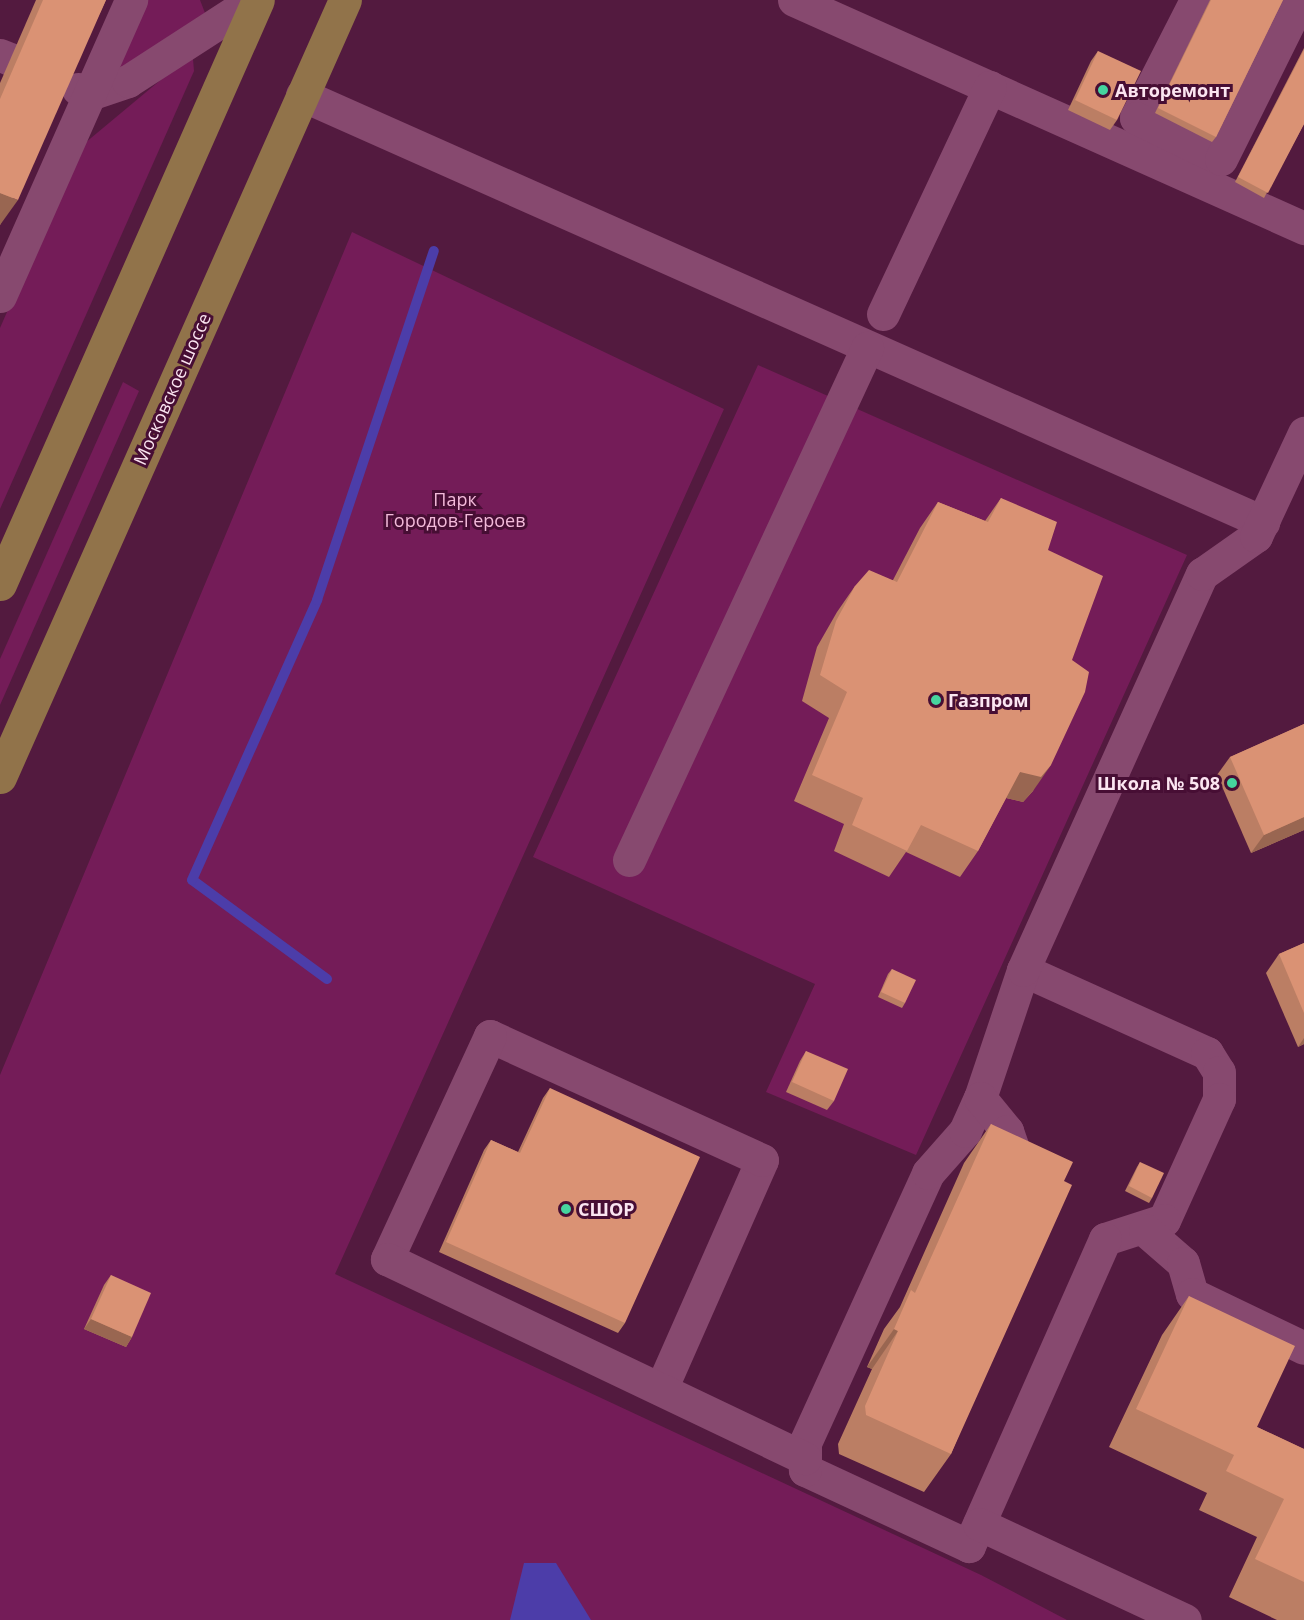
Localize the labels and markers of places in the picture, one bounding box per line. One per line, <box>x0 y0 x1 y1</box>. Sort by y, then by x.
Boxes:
place label: Авторемонт <box>1115 79 1230 101</box>
marker: Авторемонт <box>1096 83 1110 97</box>
place label: Газпром <box>948 689 1028 711</box>
marker: Газпром <box>929 693 943 707</box>
place label: Школа № 508 <box>1097 772 1220 794</box>
marker: Школа № 508 <box>1225 776 1239 790</box>
place label: СШОР <box>578 1198 635 1220</box>
marker: СШОР <box>559 1202 573 1216</box>

